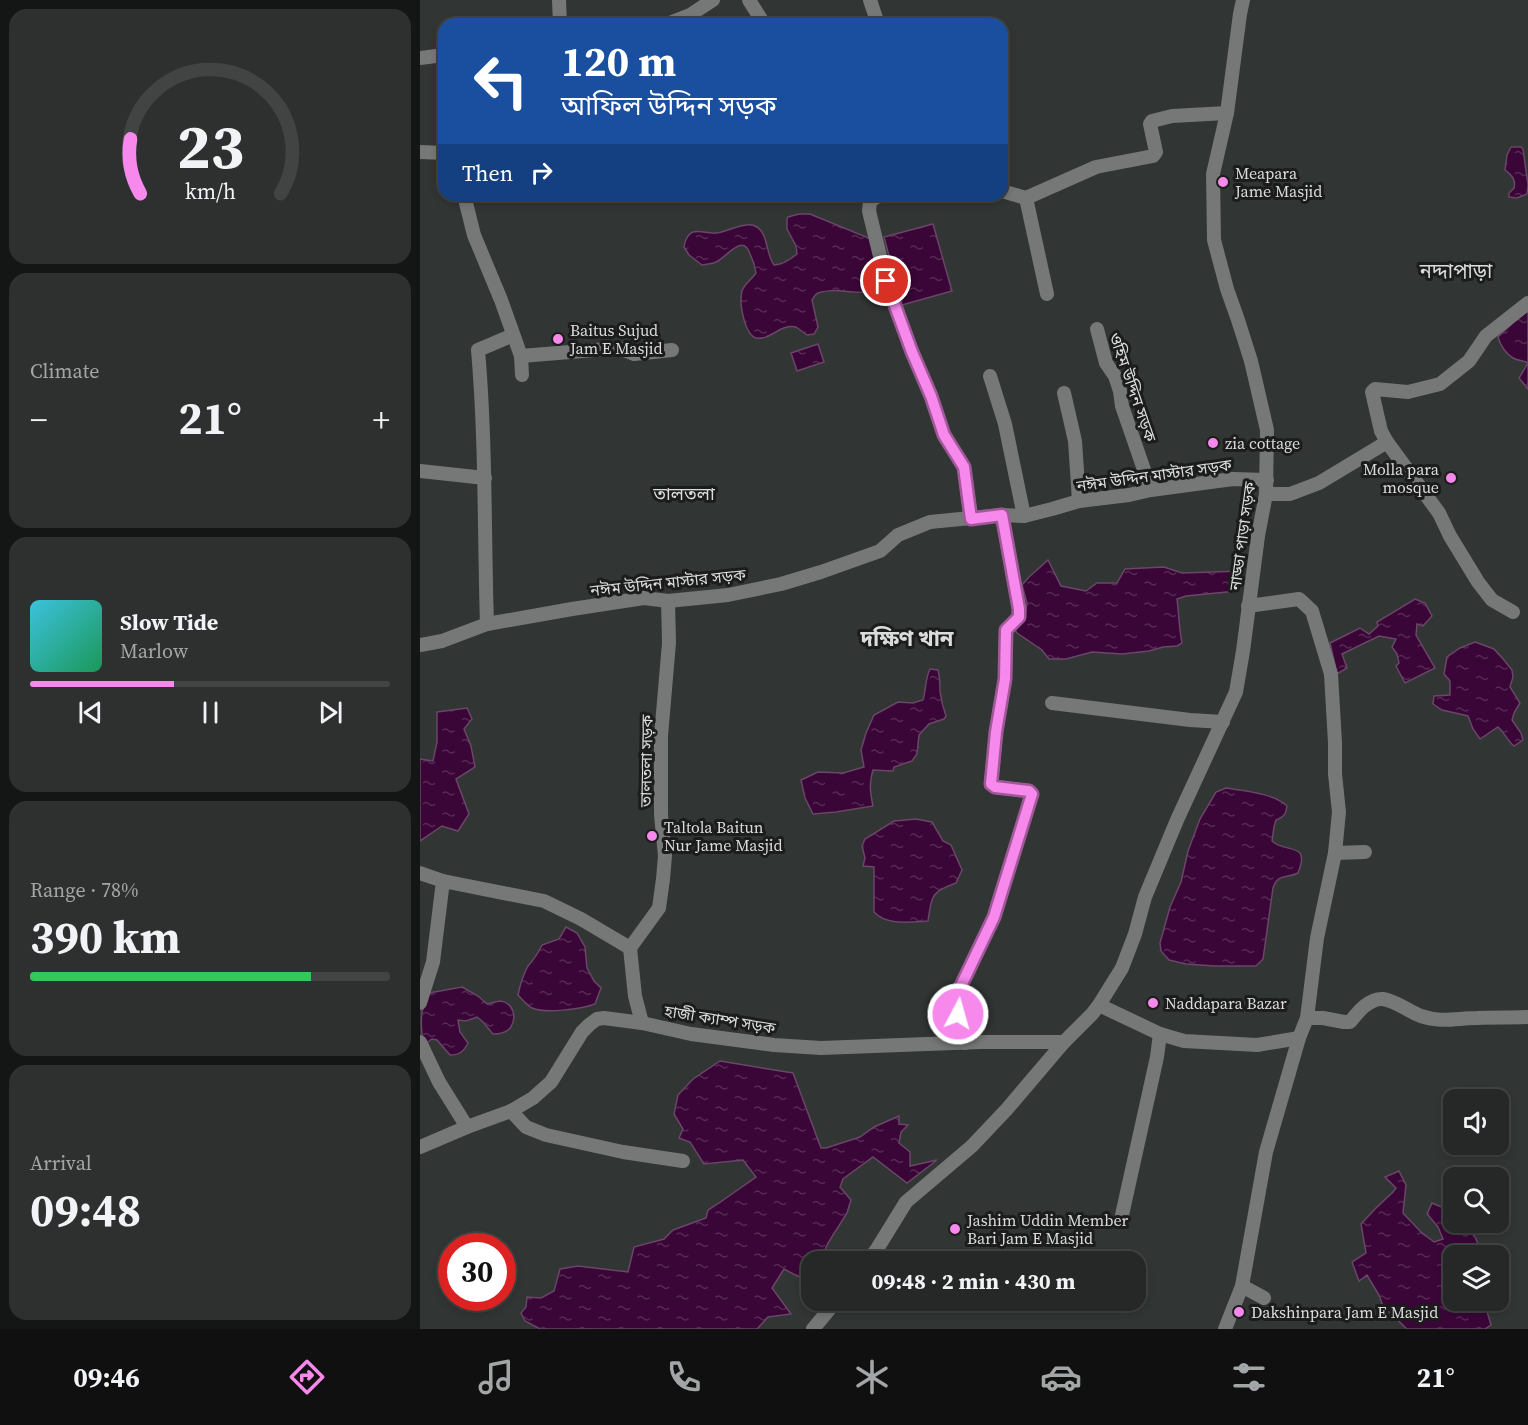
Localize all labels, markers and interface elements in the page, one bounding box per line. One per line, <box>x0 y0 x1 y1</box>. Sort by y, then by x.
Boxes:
text: 120 m <box>561 32 676 90</box>
icon: left <box>462 42 540 120</box>
text: আফিল উদ্দিন সড়ক <box>561 87 777 124</box>
text: 23 <box>176 103 244 189</box>
icon: right <box>525 156 558 189</box>
text: Then <box>462 158 513 188</box>
place label: Meapara Jame Masjid <box>1234 162 1322 202</box>
marker: Meapara Jame Masjid <box>1216 175 1230 189</box>
text: km/h <box>184 177 236 206</box>
pin <box>860 255 911 306</box>
district label: নদ্দাপাড়া <box>1419 257 1493 285</box>
icon: arrive <box>869 264 902 297</box>
place label: Baitus Sujud Jam E Masjid <box>569 319 663 359</box>
street label: ওহিম উদ্দিন সড়ক <box>1104 329 1162 446</box>
marker: Baitus Sujud Jam E Masjid <box>551 332 565 346</box>
text: Climate <box>30 357 99 385</box>
text: 21° <box>178 387 242 449</box>
text: − <box>30 397 48 442</box>
text: + <box>372 397 390 442</box>
place label: zia cottage <box>1225 432 1300 454</box>
marker: zia cottage <box>1206 436 1220 450</box>
street label: নঈম উদ্দিন মাস্টার সড়ক <box>1074 453 1234 497</box>
place label: Molla para mosque <box>1363 458 1440 498</box>
marker: Molla para mosque <box>1444 471 1458 485</box>
street label: নাড্ডা পাড়া সড়ক <box>1223 479 1261 593</box>
district label: তালতলা <box>652 481 715 506</box>
street label: নঈম উদ্দিন মাস্টার সড়ক <box>588 563 748 601</box>
text: Slow Tide <box>120 607 218 637</box>
district label: দক্ষিণ খান <box>859 623 954 653</box>
text: Marlow <box>120 637 188 665</box>
icon: previous <box>74 696 107 729</box>
icon: pause <box>194 696 227 729</box>
icon: next <box>314 696 347 729</box>
street label: তালতলা সড়ক <box>634 713 658 808</box>
place label: Taltola Baitun Nur Jame Masjid <box>664 816 783 856</box>
marker: Taltola Baitun Nur Jame Masjid <box>645 829 659 843</box>
text: Range · 78% <box>30 876 139 904</box>
text: 390 km <box>30 906 181 968</box>
position arrow <box>926 982 990 1046</box>
place label: Naddapara Bazar <box>1165 992 1287 1014</box>
marker: Naddapara Bazar <box>1146 996 1160 1010</box>
street label: হাজী ক্যাম্প সড়ক <box>662 999 778 1039</box>
map controls <box>1443 1089 1509 1311</box>
button: sound <box>1443 1089 1509 1155</box>
text: Arrival <box>30 1149 92 1177</box>
button: search <box>1443 1167 1509 1233</box>
text: 09:48 <box>30 1179 141 1241</box>
place label: Jashim Uddin Member Bari Jam E Masjid <box>966 1209 1129 1249</box>
marker: Jashim Uddin Member Bari Jam E Masjid <box>948 1222 962 1236</box>
speed limit sign: 30 <box>438 1233 516 1311</box>
button: layers <box>1443 1245 1509 1311</box>
text: 09:48 · 2 min · 430 m <box>872 1266 1075 1296</box>
place label: Dakshinpara Jam E Masjid <box>1251 1301 1438 1323</box>
marker: Dakshinpara Jam E Masjid <box>1232 1305 1246 1319</box>
icon: directions <box>286 1356 328 1398</box>
icon: music <box>475 1356 517 1398</box>
icon: phone <box>663 1356 705 1398</box>
icon: climate <box>851 1356 893 1398</box>
icon: car <box>1040 1356 1082 1398</box>
icon: filters <box>1228 1356 1270 1398</box>
text: 09:46 <box>73 1359 140 1396</box>
text: 21° <box>1417 1359 1455 1396</box>

